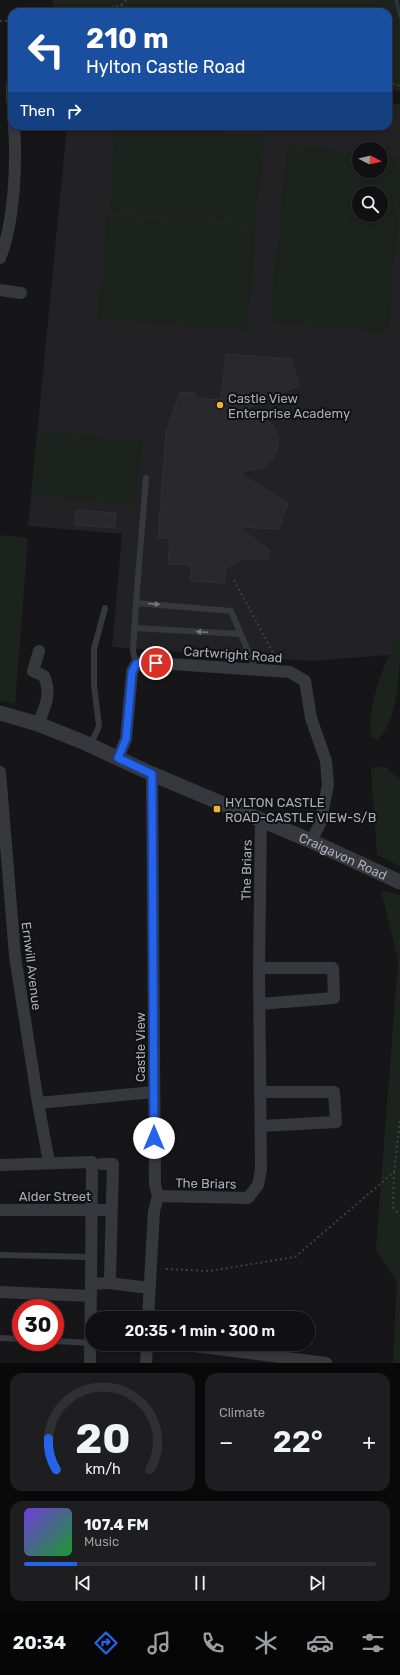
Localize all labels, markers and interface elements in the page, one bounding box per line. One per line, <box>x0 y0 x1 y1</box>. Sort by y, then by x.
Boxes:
text: 210 m <box>86 22 169 55</box>
icon: left <box>20 24 72 76</box>
text: Hylton Castle Road <box>86 56 246 78</box>
icon: right <box>63 100 85 122</box>
text: Then <box>20 102 55 120</box>
north arrow <box>352 142 388 178</box>
map controls <box>352 142 388 222</box>
button: search <box>352 186 388 222</box>
place label: Castle View Enterprise Academy <box>228 391 350 421</box>
marker: Castle View Enterprise Academy <box>215 400 225 410</box>
one-way arrow <box>148 601 160 608</box>
one-way arrow <box>196 628 208 635</box>
street label: Cartwright Road <box>183 644 283 666</box>
pin <box>139 646 173 680</box>
icon: arrive <box>145 652 167 674</box>
place label: HYLTON CASTLE ROAD-CASTLE VIEW-S/B <box>225 795 376 825</box>
marker: HYLTON CASTLE ROAD-CASTLE VIEW-S/B <box>212 804 222 814</box>
street label: Craigavon Road <box>297 830 389 883</box>
street label: The Briars <box>238 839 255 901</box>
street label: Ernwill Avenue <box>19 921 44 1011</box>
street label: Castle View <box>133 1012 148 1082</box>
position arrow <box>133 1117 175 1159</box>
street label: The Briars <box>175 1175 237 1192</box>
street label: Alder Street <box>19 1189 91 1204</box>
speed limit sign: 30 <box>12 1299 64 1351</box>
text: 20:35 · 1 min · 300 m <box>125 1322 275 1340</box>
text: Climate <box>219 1405 265 1420</box>
text: 20 <box>75 1414 130 1463</box>
text: 22° <box>273 1424 323 1460</box>
text: − <box>219 1429 233 1456</box>
text: + <box>362 1429 376 1456</box>
text: km/h <box>85 1461 120 1478</box>
text: 107.4 FM <box>84 1516 149 1534</box>
text: Music <box>84 1534 119 1549</box>
icon: previous <box>72 1572 94 1594</box>
icon: pause <box>189 1572 211 1594</box>
icon: next <box>306 1572 328 1594</box>
icon: directions <box>92 1629 120 1657</box>
icon: music <box>145 1629 173 1657</box>
icon: phone <box>199 1629 227 1657</box>
icon: climate <box>252 1629 280 1657</box>
icon: car <box>306 1629 334 1657</box>
icon: filters <box>359 1629 387 1657</box>
text: 20:34 <box>13 1632 66 1654</box>

